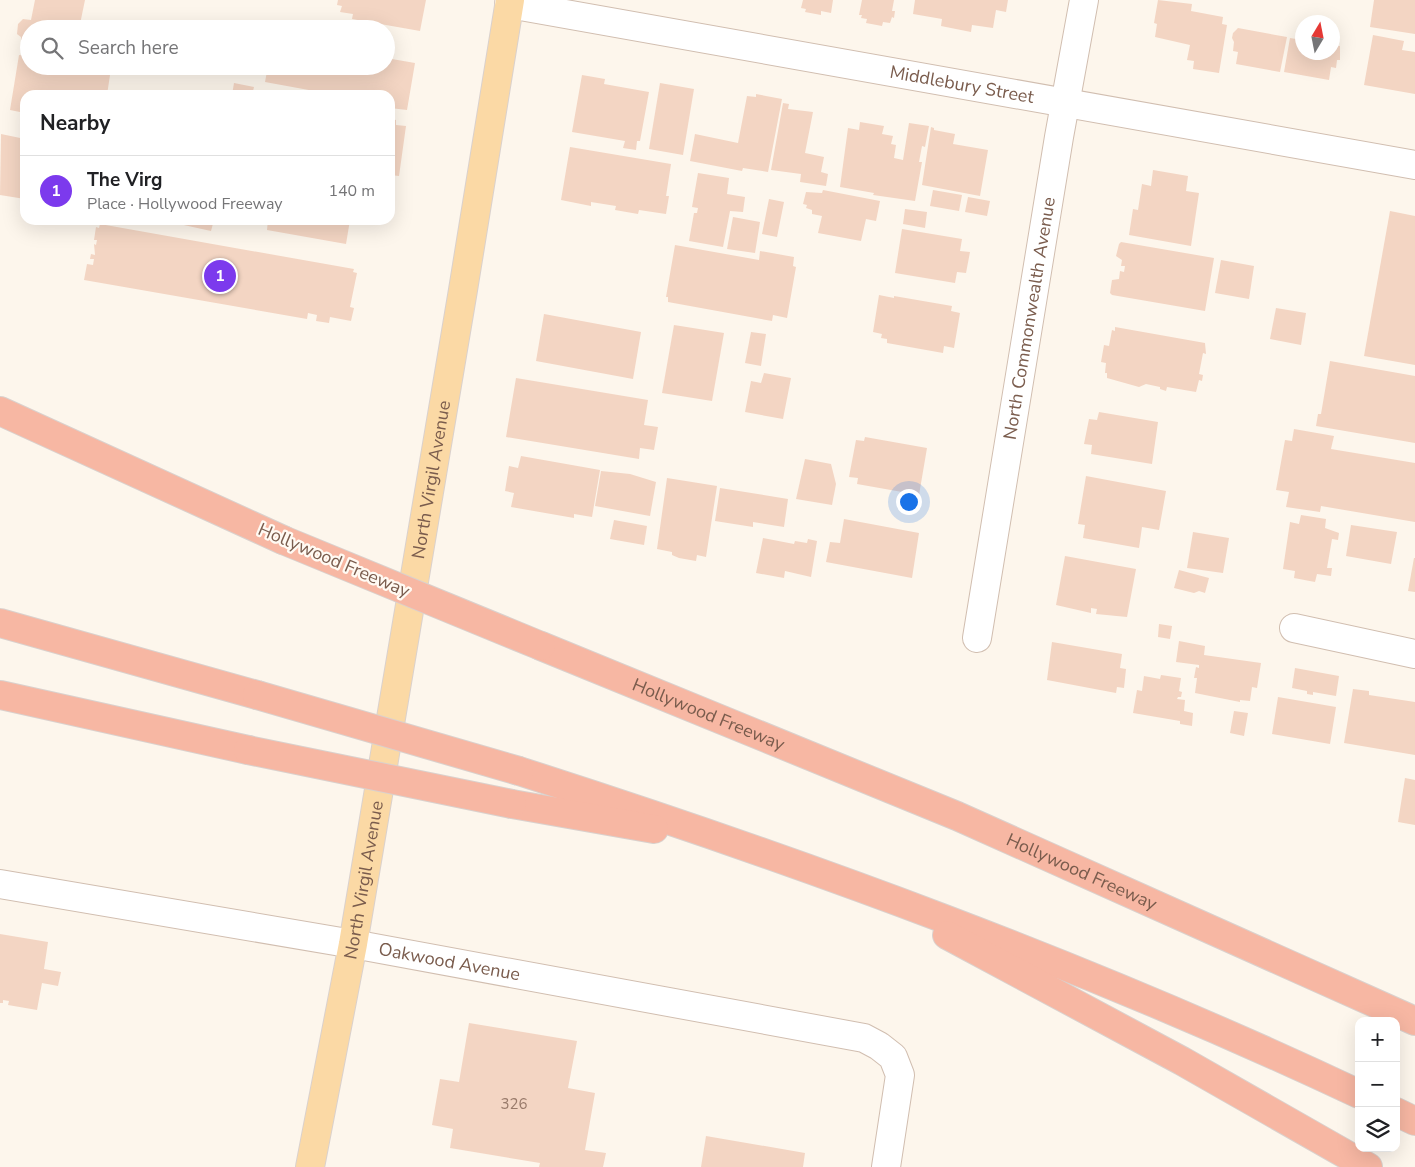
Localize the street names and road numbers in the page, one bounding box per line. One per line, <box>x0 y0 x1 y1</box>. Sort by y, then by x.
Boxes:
street label: Middlebury Street <box>888 60 1037 109</box>
street label: North Commonwealth Avenue <box>998 195 1061 441</box>
street label: North Virgil Avenue <box>406 399 456 561</box>
street label: Hollywood Freeway <box>254 517 414 603</box>
street label: Hollywood Freeway <box>629 673 789 757</box>
street label: North Virgil Avenue <box>338 799 389 961</box>
street label: Hollywood Freeway <box>1003 828 1162 916</box>
street label: Oakwood Avenue <box>377 937 522 987</box>

